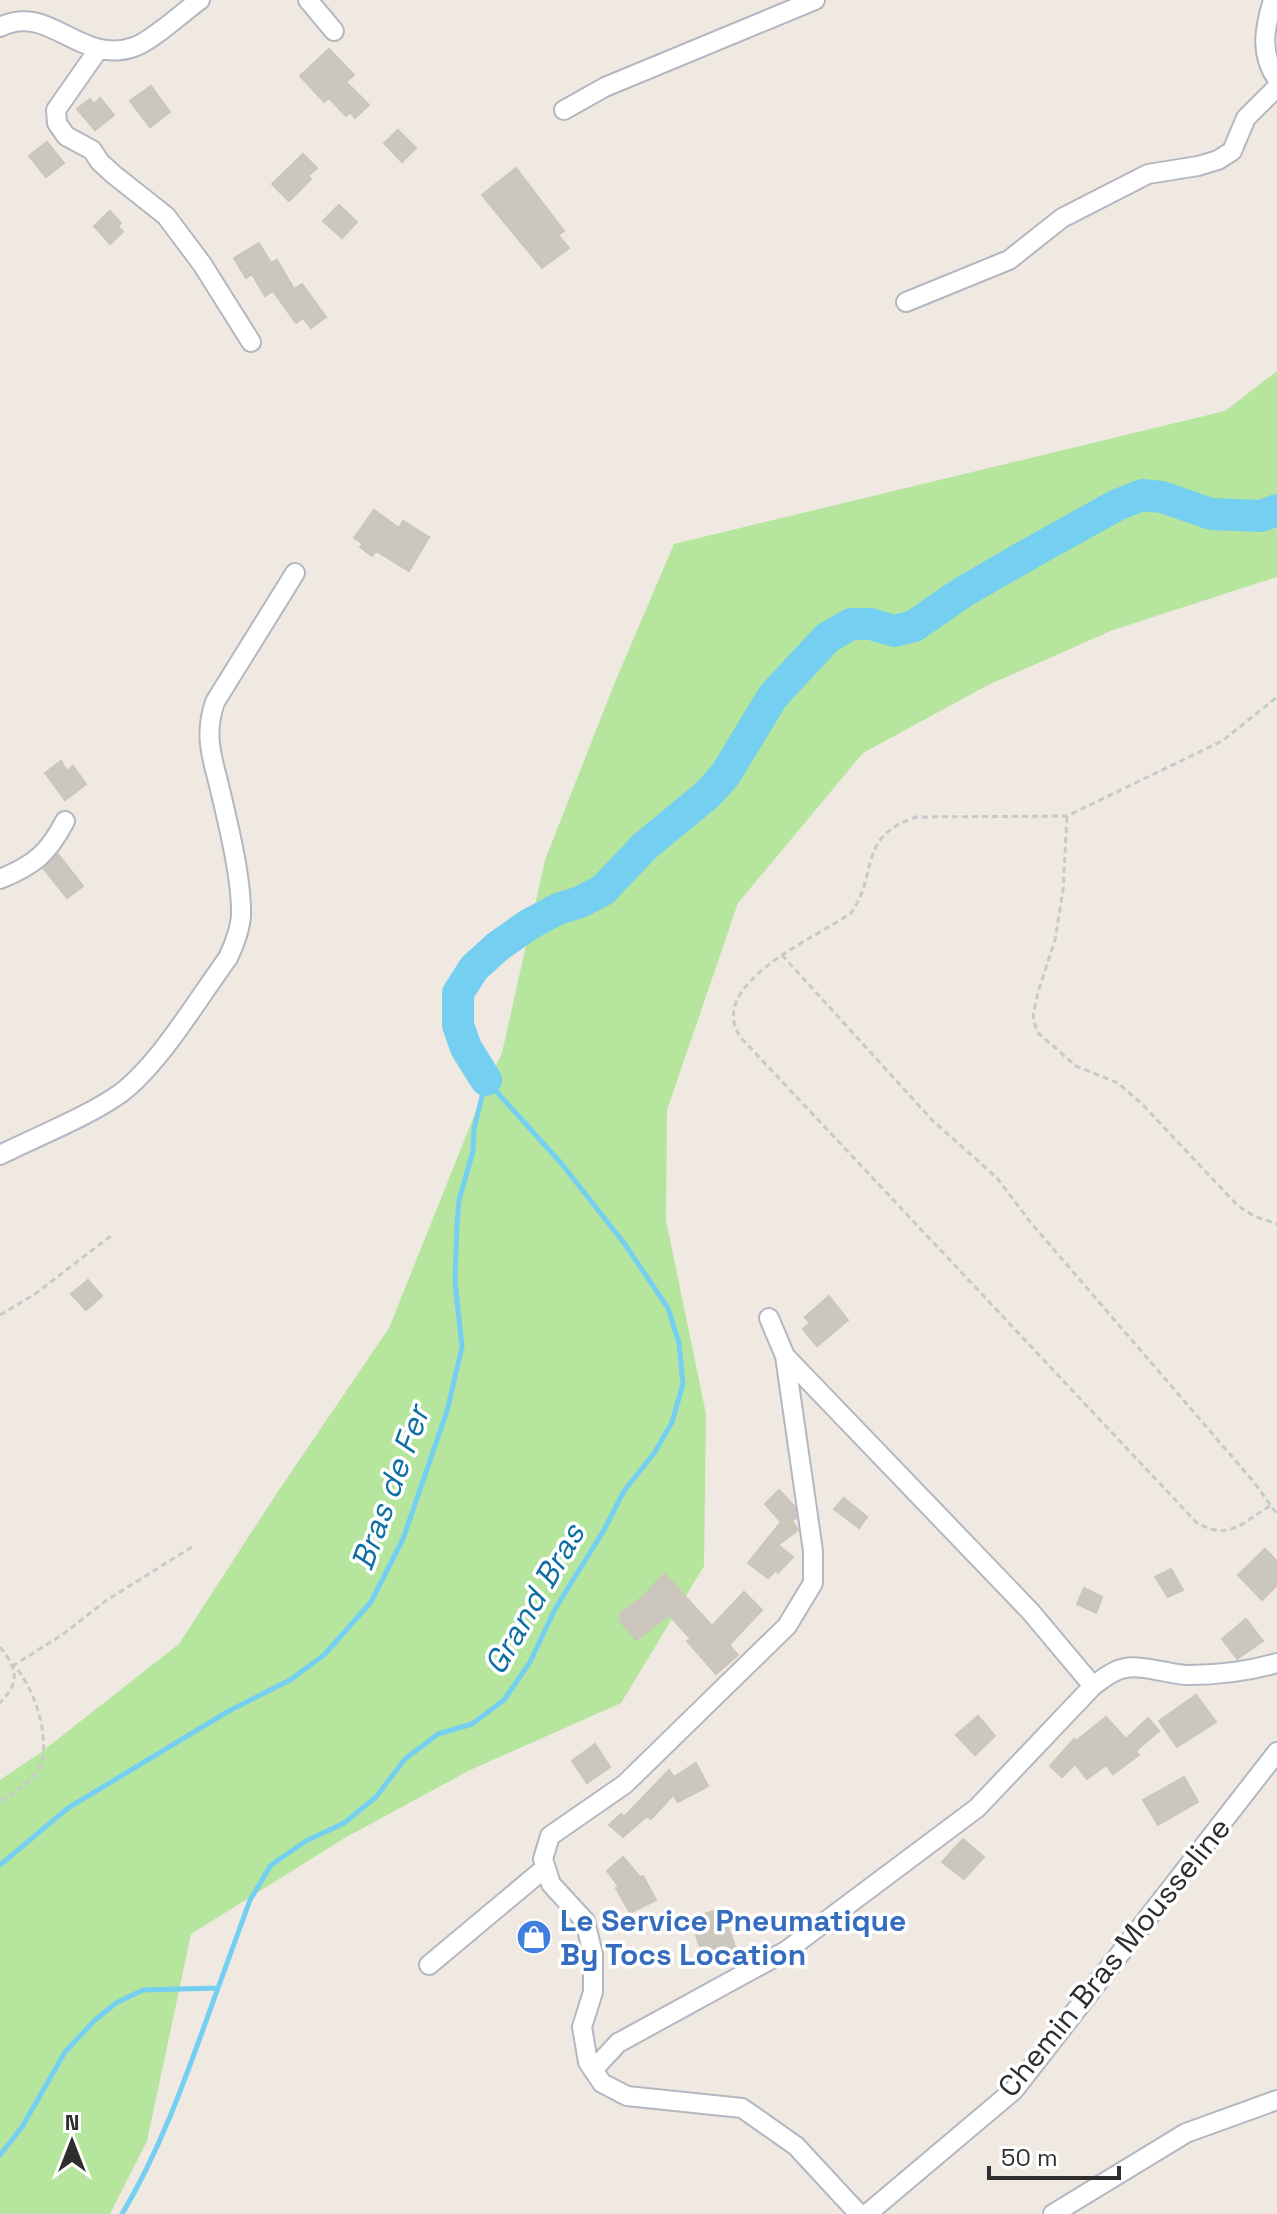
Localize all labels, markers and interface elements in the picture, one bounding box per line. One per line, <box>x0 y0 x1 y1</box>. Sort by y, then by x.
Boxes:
water label: Bras de Fer <box>342 1398 439 1576</box>
water label: Grand Bras <box>475 1516 594 1681</box>
street label: Chemin Bras Mousseline <box>989 1809 1239 2105</box>
place label: Le Service Pneumatique By Tocs Location <box>560 1901 906 1974</box>
shop icon: Le Service Pneumatique By Tocs Location <box>515 1918 553 1956</box>
north arrow <box>32 2102 112 2182</box>
text: N <box>65 2108 79 2136</box>
scale bar <box>989 2130 1119 2180</box>
text: 50 m <box>1001 2142 1058 2173</box>

